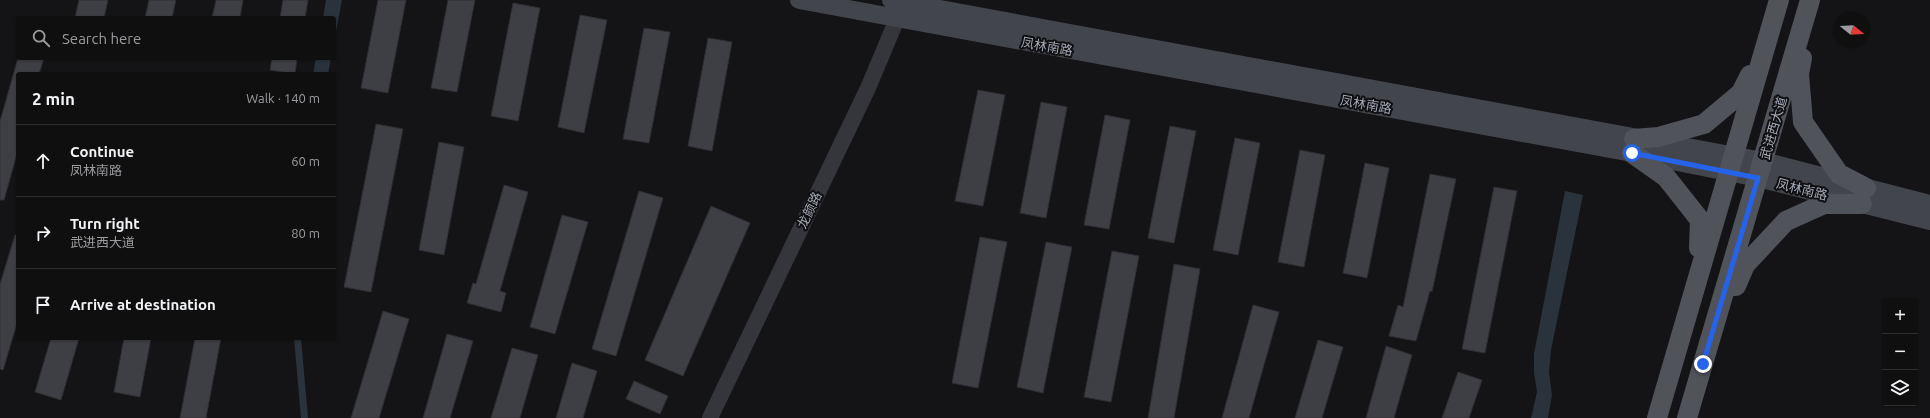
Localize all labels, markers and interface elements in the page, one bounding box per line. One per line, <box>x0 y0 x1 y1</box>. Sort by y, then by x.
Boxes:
north arrow <box>1834 12 1870 48</box>
search box <box>16 16 336 60</box>
icon: search <box>30 27 52 49</box>
text: Search here <box>62 30 141 47</box>
street label: 凤林南路 <box>1020 35 1074 57</box>
text: 2 min <box>32 89 75 108</box>
text: Walk · 140 m <box>246 91 320 105</box>
street label: 凤林南路 <box>1339 93 1393 115</box>
street label: 武进西大道 <box>1757 95 1789 161</box>
text: Continue <box>70 143 134 160</box>
route start <box>1623 144 1641 162</box>
icon: ahead <box>32 150 54 172</box>
text: 60 m <box>291 154 320 168</box>
text: 凤林南路 <box>70 163 122 177</box>
street label: 凤林南路 <box>1775 176 1829 202</box>
street label: 龙颜路 <box>794 189 824 231</box>
text: Turn right <box>70 215 140 232</box>
icon: right <box>32 222 54 244</box>
text: 80 m <box>291 226 320 240</box>
text: 武进西大道 <box>70 235 135 249</box>
icon: arrive <box>32 294 54 316</box>
text: Arrive at destination <box>70 296 216 313</box>
map controls <box>1882 298 1918 406</box>
button: + <box>1882 298 1918 334</box>
button: − <box>1882 334 1918 370</box>
route end <box>1694 355 1712 373</box>
button: layers <box>1882 370 1918 406</box>

